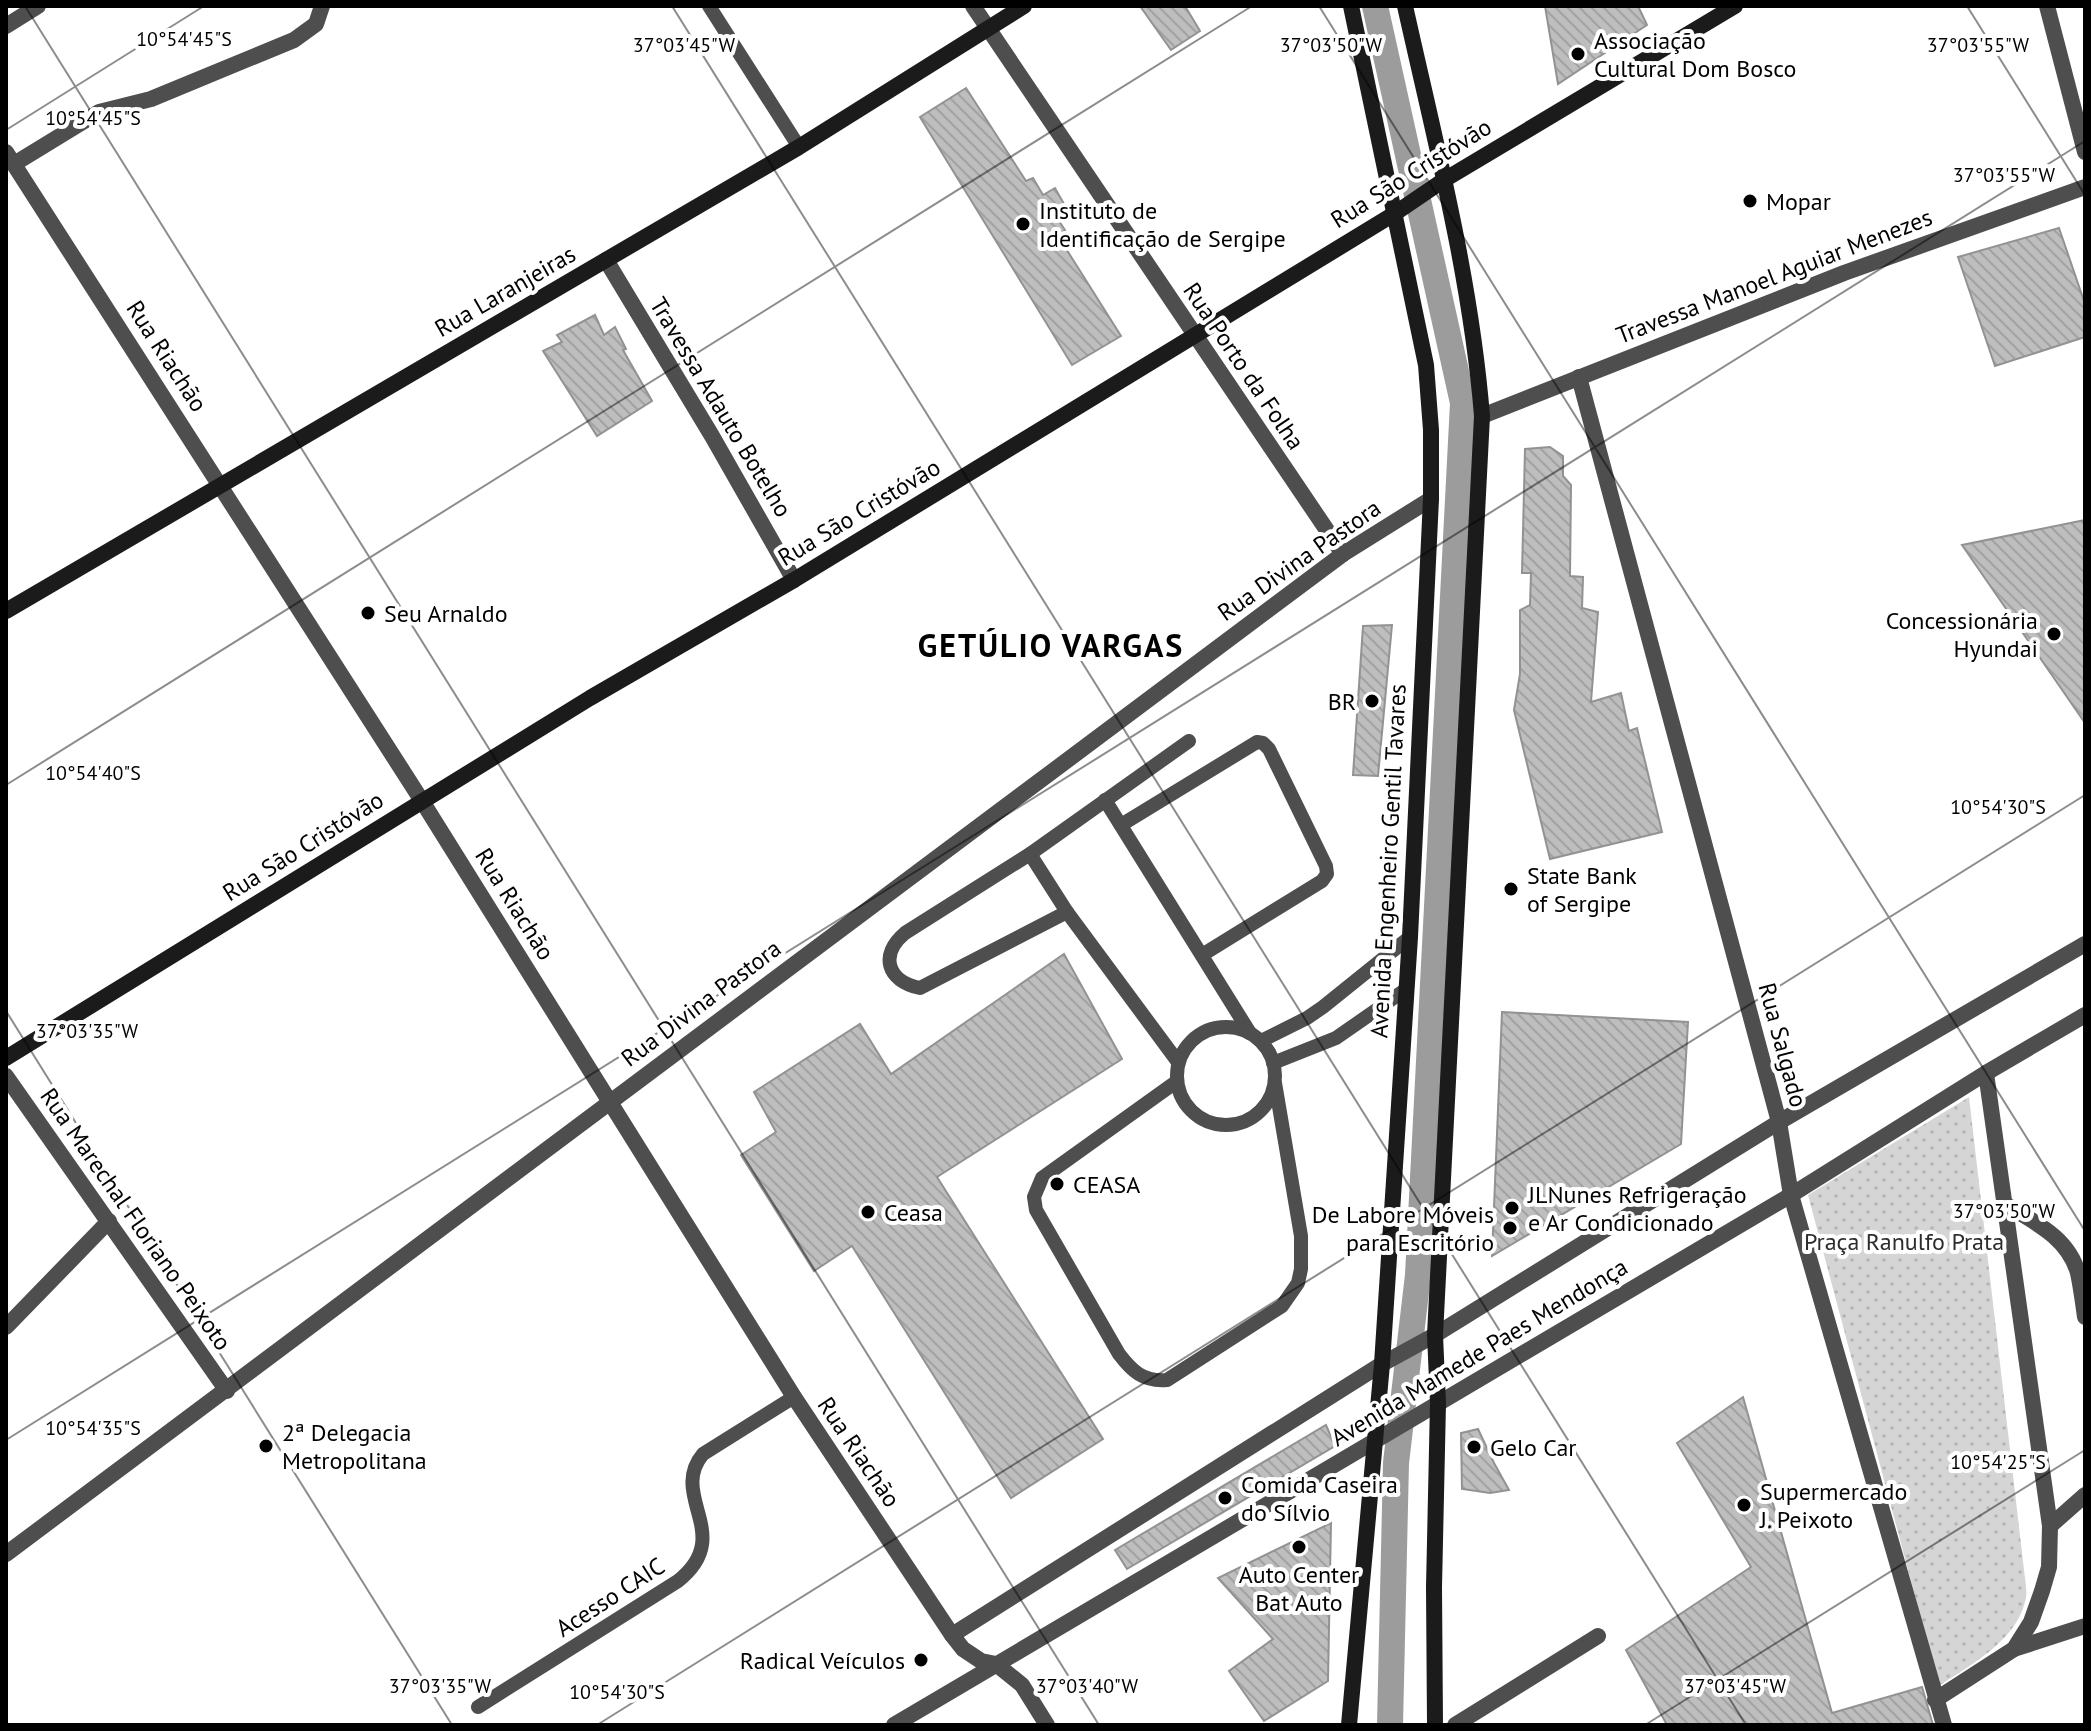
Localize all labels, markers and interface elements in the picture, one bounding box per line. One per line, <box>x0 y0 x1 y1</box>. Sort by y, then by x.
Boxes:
place label: Associação Cultural Dom Bosco <box>1594 25 1796 84</box>
text: 10°54'45"S <box>136 26 232 52</box>
text: 37°03'45"W <box>633 32 736 58</box>
text: 37°03'50"W <box>1280 32 1383 58</box>
text: 37°03'55"W <box>1927 32 2030 58</box>
marker: Associação Cultural Dom Bosco <box>1569 45 1587 63</box>
text: 10°54'45"S <box>45 105 141 131</box>
street label: Rua São Cristóvão <box>1325 111 1497 235</box>
text: 37°03'55"W <box>1953 162 2056 188</box>
place label: Mopar <box>1766 186 1831 217</box>
marker: Mopar <box>1741 192 1759 210</box>
place label: Instituto de Identificação de Sergipe <box>1039 195 1286 254</box>
street label: Travessa Manoel Aguiar Menezes <box>1612 201 1936 351</box>
marker: Instituto de Identificação de Sergipe <box>1014 215 1032 233</box>
street label: Rua Laranjeiras <box>429 238 581 344</box>
street label: Rua Porto da Folha <box>1177 276 1311 456</box>
street label: Travessa Adauto Botelho <box>643 291 799 523</box>
street label: Rua Riachão <box>120 294 214 418</box>
street label: Rua São Cristóvão <box>772 451 946 573</box>
street label: Rua Divina Pastora <box>1211 492 1387 628</box>
place label: Seu Arnaldo <box>384 598 508 629</box>
marker: Seu Arnaldo <box>359 604 377 622</box>
place label: Concessionária Hyundai <box>1886 605 2038 664</box>
district label: GETÚLIO VARGAS <box>918 624 1184 666</box>
marker: Concessionária Hyundai <box>2045 625 2063 643</box>
street label: Avenida Engenheiro Gentil Tavares <box>1363 683 1413 1039</box>
place label: BR <box>1328 686 1356 717</box>
marker: BR <box>1363 692 1381 710</box>
text: 10°54'40"S <box>45 760 141 786</box>
street label: Rua São Cristóvão <box>217 784 389 908</box>
text: 10°54'30"S <box>1950 794 2046 820</box>
street label: Rua Riachão <box>468 842 562 966</box>
place label: State Bank of Sergipe <box>1527 860 1637 919</box>
marker: State Bank of Sergipe <box>1502 880 1520 898</box>
street label: Rua Divina Pastora <box>615 933 787 1073</box>
street label: Rua Salgado <box>1752 979 1814 1111</box>
text: 37°03'35"W <box>36 1018 139 1044</box>
street label: Rua Marechal Floriano Peixoto <box>33 1082 239 1356</box>
place label: CEASA <box>1073 1169 1140 1200</box>
marker: CEASA <box>1048 1175 1066 1193</box>
place label: JLNunes Refrigeração e Ar Condicionado <box>1527 1179 1747 1238</box>
place label: Ceasa <box>884 1197 943 1228</box>
text: 37°03'50"W <box>1953 1198 2056 1224</box>
place label: De Labore Móveis para Escritório <box>1312 1199 1494 1258</box>
marker: JLNunes Refrigeração e Ar Condicionado <box>1503 1199 1521 1217</box>
marker: Ceasa <box>859 1203 877 1221</box>
marker: De Labore Móveis para Escritório <box>1501 1219 1519 1237</box>
park label: Praça Ranulfo Prata <box>1804 1226 2004 1257</box>
street label: Avenida Mamede Paes Mendonça <box>1325 1251 1633 1453</box>
street label: Rua Riachão <box>811 1391 907 1513</box>
text: 10°54'35"S <box>45 1415 141 1441</box>
place label: 2ª Delegacia Metropolitana <box>282 1417 427 1476</box>
place label: Gelo Car <box>1490 1432 1577 1463</box>
marker: 2ª Delegacia Metropolitana <box>257 1437 275 1455</box>
marker: Gelo Car <box>1465 1438 1483 1456</box>
text: 10°54'25"S <box>1950 1449 2046 1475</box>
place label: Comida Caseira do Sílvio <box>1241 1469 1398 1528</box>
place label: Supermercado J. Peixoto <box>1759 1476 1907 1535</box>
marker: Comida Caseira do Sílvio <box>1216 1489 1234 1507</box>
marker: Supermercado J. Peixoto <box>1735 1496 1753 1514</box>
marker: Auto Center Bat Auto <box>1290 1538 1308 1556</box>
street label: Acesso CAIC <box>550 1550 670 1644</box>
place label: Auto Center Bat Auto <box>1239 1559 1359 1618</box>
place label: Radical Veículos <box>740 1645 905 1676</box>
marker: Radical Veículos <box>912 1651 930 1669</box>
text: 37°03'35"W <box>389 1673 492 1699</box>
text: 37°03'40"W <box>1036 1673 1139 1699</box>
text: 37°03'45"W <box>1684 1673 1787 1699</box>
text: 10°54'30"S <box>569 1679 665 1705</box>

